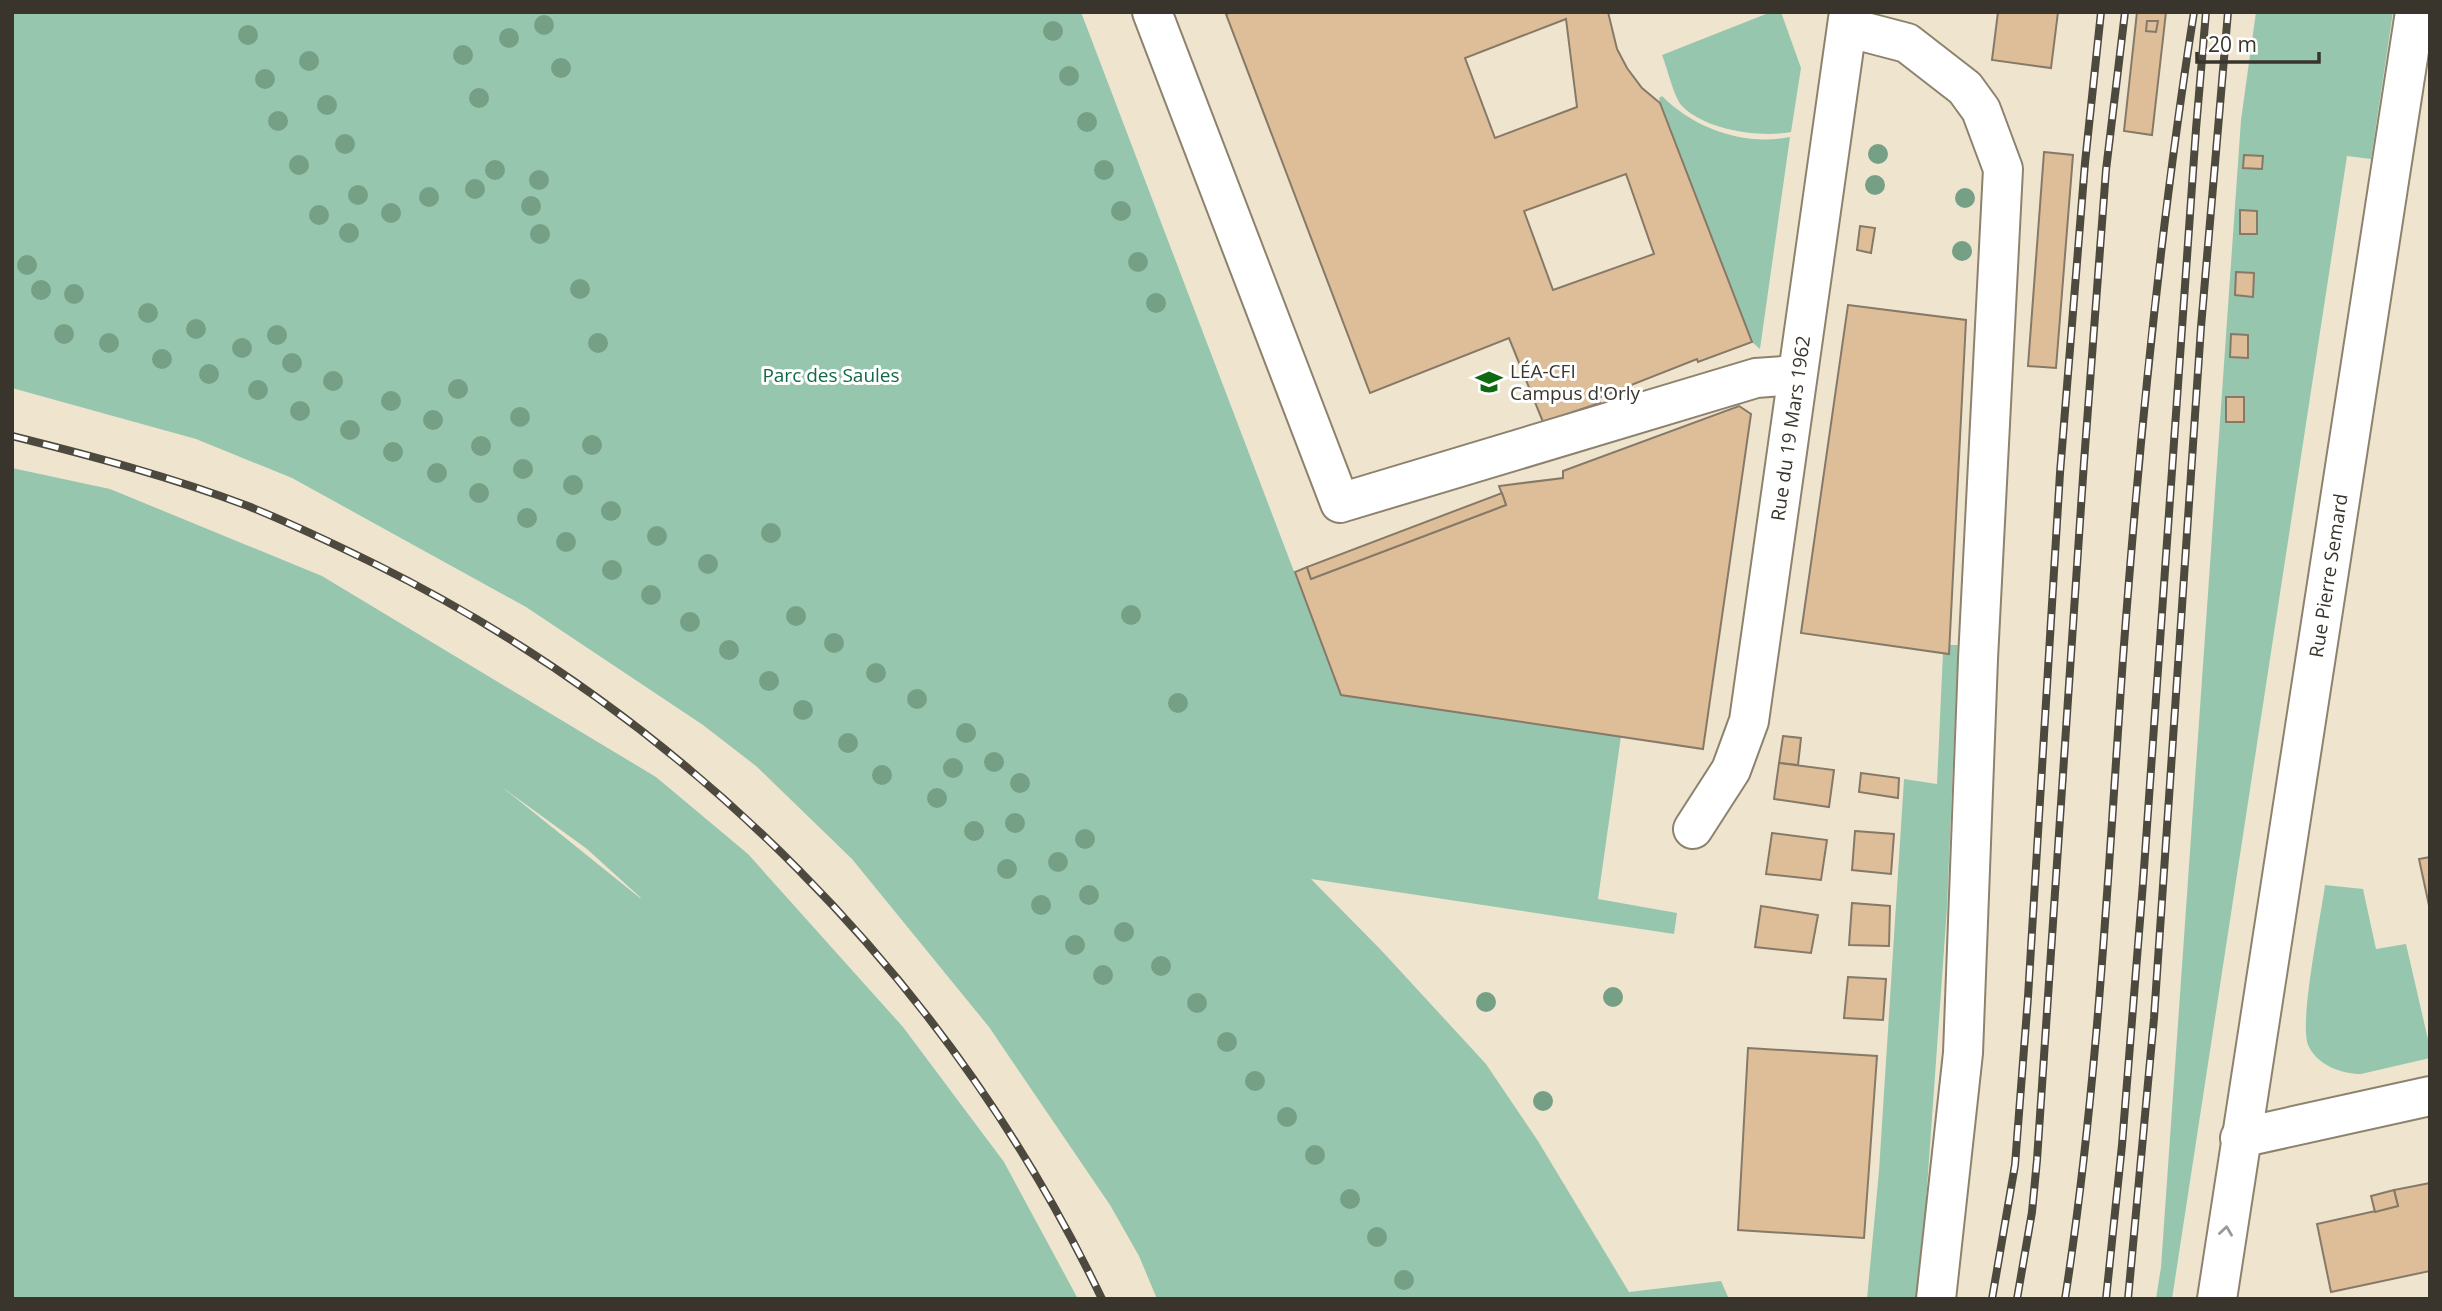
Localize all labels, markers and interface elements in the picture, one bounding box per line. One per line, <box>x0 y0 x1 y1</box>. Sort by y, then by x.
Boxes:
scale bar <box>2197 21 2320 65</box>
text: 20 m <box>2208 30 2257 58</box>
street label: Rue du 19 Mars 1962 <box>1764 334 1816 523</box>
place label: LÉA-CFI Campus d'Orly <box>1510 358 1641 406</box>
park label: Parc des Saules <box>762 362 900 388</box>
school or university icon: LÉA-CFI Campus d'Orly <box>1474 367 1504 397</box>
street label: Rue Pierre Semard <box>2303 492 2354 659</box>
one-way arrow <box>2218 1225 2233 1237</box>

